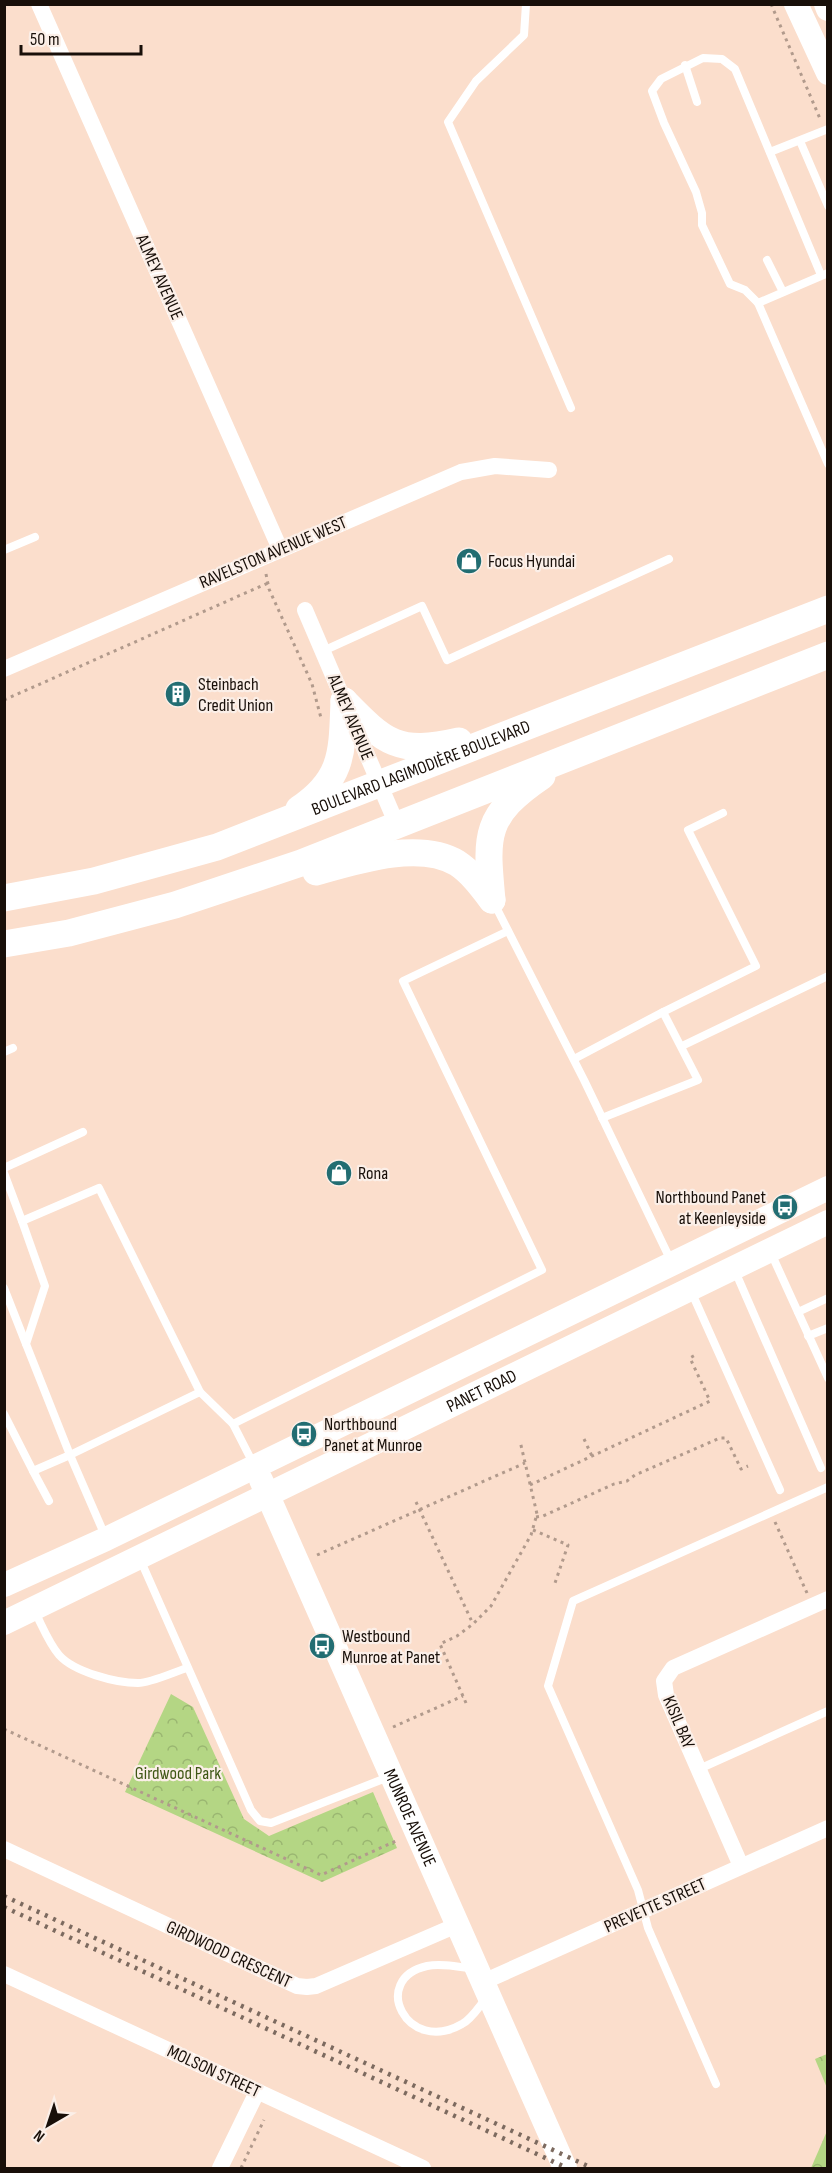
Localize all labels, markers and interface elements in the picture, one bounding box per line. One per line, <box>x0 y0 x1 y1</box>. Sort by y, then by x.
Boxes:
scale bar <box>21 18 141 56</box>
text: 50 m <box>30 29 60 50</box>
street label: ALMEY AVENUE <box>131 230 188 323</box>
street label: RAVELSTON AVENUE WEST <box>196 512 350 593</box>
shop icon: Focus Hyundai <box>454 546 484 576</box>
place label: Focus Hyundai <box>488 551 575 572</box>
street label: ALMEY AVENUE <box>323 670 378 763</box>
place label: Steinbach Credit Union <box>198 674 273 716</box>
building icon: Steinbach Credit Union <box>163 679 193 709</box>
street label: BOULEVARD LAGIMODIÈRE BOULEVARD <box>309 716 533 820</box>
shop icon: Rona <box>324 1158 354 1188</box>
place label: Rona <box>358 1163 388 1184</box>
place label: Northbound Panet at Keenleyside <box>656 1187 767 1229</box>
bus stop icon: Northbound Panet at Keenleyside <box>770 1192 800 1222</box>
street label: PANET ROAD <box>443 1365 520 1417</box>
place label: Northbound Panet at Munroe <box>324 1414 422 1456</box>
bus stop icon: Northbound Panet at Munroe <box>289 1419 319 1449</box>
place label: Westbound Munroe at Panet <box>342 1626 441 1668</box>
bus stop icon: Westbound Munroe at Panet <box>307 1631 337 1661</box>
street label: KISIL BAY <box>658 1693 699 1752</box>
park label: Girdwood Park <box>135 1763 221 1784</box>
street label: MUNROE AVENUE <box>379 1766 440 1870</box>
street label: PREVETTE STREET <box>601 1874 709 1937</box>
street label: GIRDWOOD CRESCENT <box>163 1916 295 1993</box>
street label: MOLSON STREET <box>164 2041 264 2102</box>
north arrow <box>18 2095 78 2155</box>
text: N <box>30 2125 49 2146</box>

